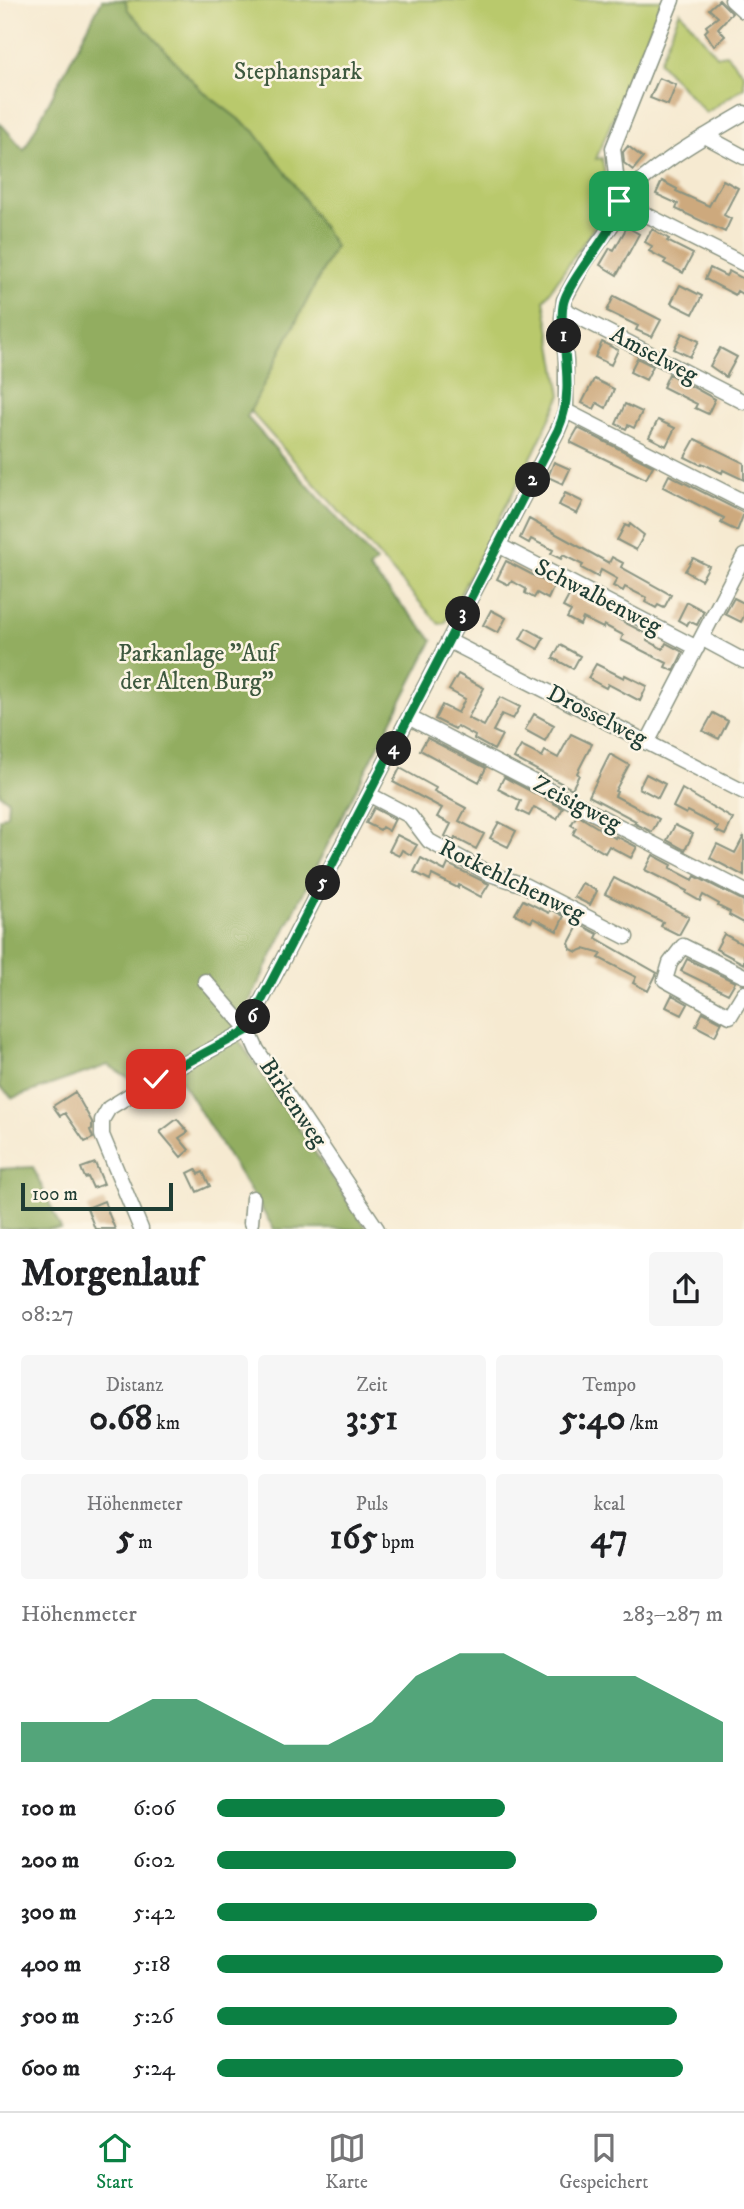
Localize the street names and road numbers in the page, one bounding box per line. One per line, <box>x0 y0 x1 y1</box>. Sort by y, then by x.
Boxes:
street label: Amselweg <box>605 319 703 391</box>
street label: Schwalbenweg <box>529 552 667 642</box>
street label: Drosselweg <box>542 678 652 754</box>
street label: Zeisigweg <box>528 769 626 839</box>
street label: Rotkehlchenweg <box>434 833 590 929</box>
street label: Birkenweg <box>252 1053 334 1154</box>

